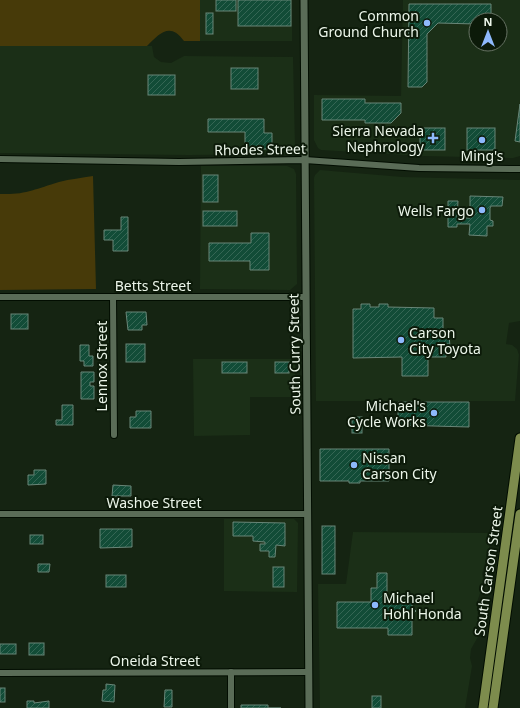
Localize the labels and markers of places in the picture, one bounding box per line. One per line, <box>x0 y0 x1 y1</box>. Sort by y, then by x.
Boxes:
place label: Common Ground Church <box>318 6 419 41</box>
marker: Common Ground Church <box>422 18 432 28</box>
place label: Sierra Nevada Nephrology <box>332 121 425 156</box>
marker: Sierra Nevada Nephrology <box>427 132 439 144</box>
marker: Ming's <box>477 135 487 145</box>
place label: Ming's <box>460 146 504 165</box>
place label: Wells Fargo <box>398 201 474 220</box>
marker: Wells Fargo <box>477 205 487 215</box>
place label: Carson City Toyota <box>409 323 481 358</box>
marker: Carson City Toyota <box>396 335 406 345</box>
place label: Michael's Cycle Works <box>347 396 426 431</box>
marker: Michael's Cycle Works <box>429 408 439 418</box>
place label: Nissan Carson City <box>362 448 437 483</box>
marker: Nissan Carson City <box>349 460 359 470</box>
place label: Michael Hohl Honda <box>383 588 462 623</box>
marker: Michael Hohl Honda <box>370 600 380 610</box>

